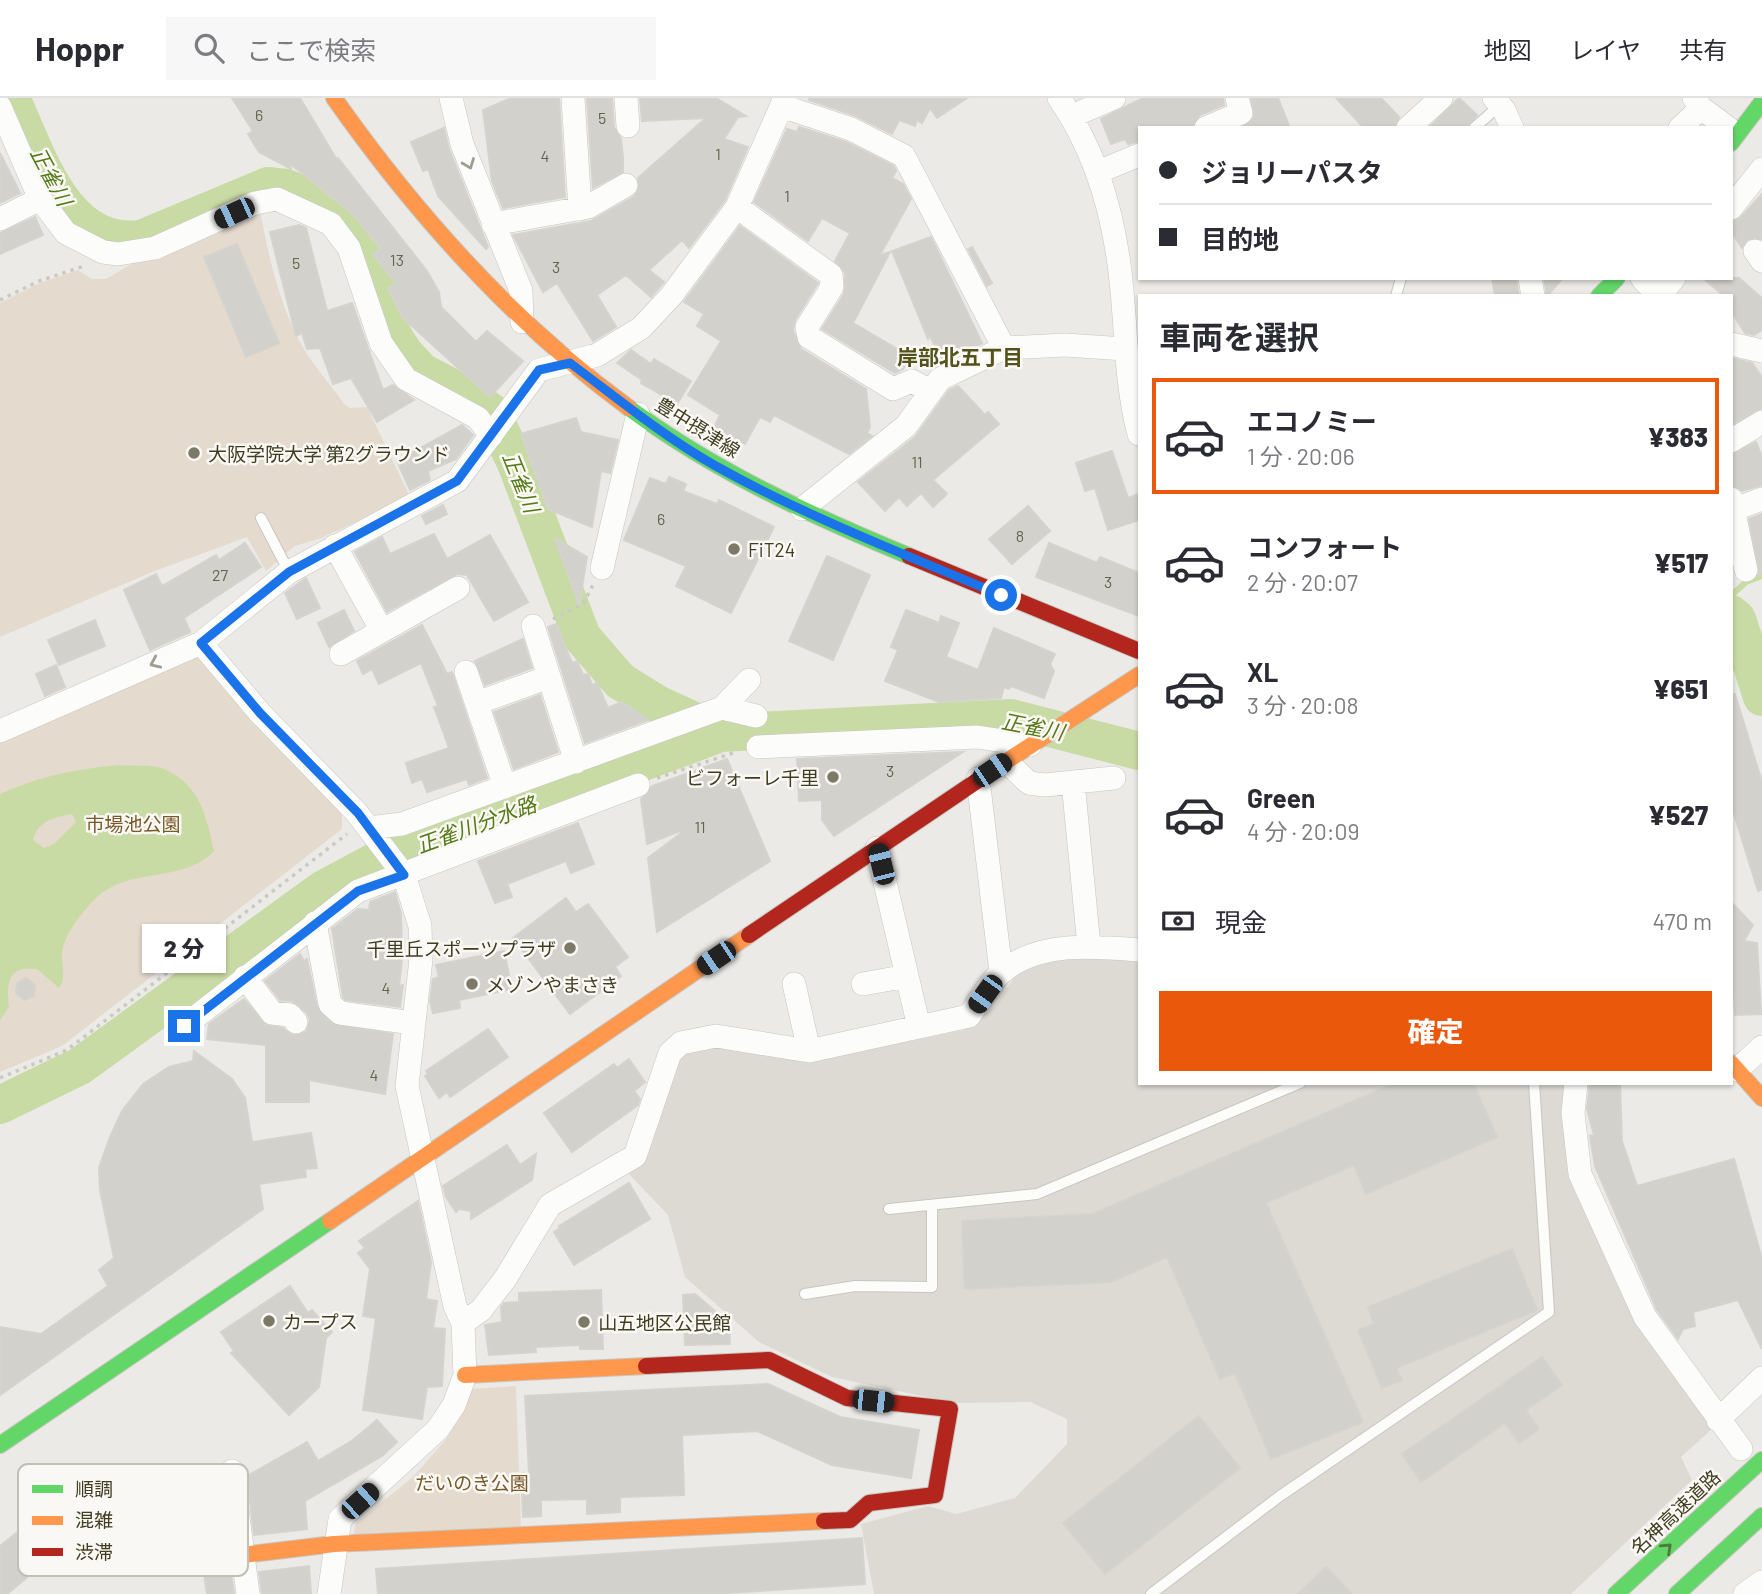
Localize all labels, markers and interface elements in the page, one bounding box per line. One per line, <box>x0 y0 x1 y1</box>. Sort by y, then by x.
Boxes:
search box <box>166 17 656 80</box>
text: Hoppr <box>35 28 124 68</box>
icon: search <box>190 29 228 67</box>
text: ここで検索 <box>246 34 376 65</box>
text: 地図 <box>1484 35 1532 64</box>
text: レイヤ <box>1570 35 1641 64</box>
text: 共有 <box>1679 35 1727 64</box>
house number: 6 <box>255 105 263 124</box>
house number: 5 <box>598 108 606 127</box>
water label: 正雀川 <box>26 142 79 211</box>
house number: 1 <box>715 144 721 163</box>
house number: 4 <box>541 146 549 165</box>
text: ジョリーパスタ <box>1201 156 1383 187</box>
one-way arrow <box>461 157 475 169</box>
house number: 1 <box>784 186 790 205</box>
car <box>211 195 258 231</box>
text: 目的地 <box>1201 223 1279 254</box>
house number: 13 <box>390 250 404 269</box>
house number: 5 <box>292 253 300 272</box>
house number: 3 <box>552 257 560 276</box>
text: 車両を選択 <box>1159 317 1319 355</box>
district label: 岸部北五丁目 <box>897 344 1023 369</box>
street label: 豊中摂津線 <box>652 392 744 462</box>
icon: car <box>1163 405 1226 468</box>
text: エコノミー <box>1247 405 1377 436</box>
text: ¥383 <box>1647 421 1708 452</box>
place label: 大阪学院大学 第2グラウンド <box>208 442 450 465</box>
text: 1 分 · 20:06 <box>1247 442 1355 470</box>
marker: 大阪学院大学 第2グラウンド <box>186 445 202 461</box>
water label: 正雀川 <box>499 448 546 518</box>
house number: 11 <box>911 452 923 471</box>
house number: 6 <box>657 509 665 528</box>
house number: 8 <box>1016 526 1024 545</box>
icon: car <box>1163 531 1226 594</box>
text: コンフォート <box>1247 531 1402 562</box>
place label: FiT24 <box>748 538 795 561</box>
marker: FiT24 <box>726 541 742 557</box>
text: ¥517 <box>1654 547 1708 578</box>
house number: 27 <box>212 565 228 584</box>
text: 2 分 · 20:07 <box>1247 568 1358 596</box>
house number: 3 <box>1104 572 1112 591</box>
route start <box>985 579 1017 611</box>
one-way arrow <box>150 655 162 669</box>
text: XL <box>1247 656 1278 687</box>
icon: car <box>1163 657 1226 720</box>
text: ¥651 <box>1653 673 1708 704</box>
text: 3 分 · 20:08 <box>1247 691 1359 719</box>
water label: 正雀川 <box>1000 708 1068 745</box>
car <box>969 750 1016 790</box>
house number: 3 <box>886 761 894 780</box>
place label: ビフォーレ千里 <box>686 766 819 789</box>
marker: ビフォーレ千里 <box>825 769 841 785</box>
text: Green <box>1247 782 1315 813</box>
icon: car <box>1163 783 1226 846</box>
water label: 正雀川分水路 <box>413 790 541 857</box>
text: ¥527 <box>1648 799 1708 830</box>
park label: 市場池公園 <box>85 812 181 835</box>
house number: 11 <box>694 817 706 836</box>
text: 4 分 · 20:09 <box>1247 817 1359 845</box>
car <box>866 841 897 887</box>
icon: cash <box>1159 902 1197 940</box>
text: 現金 <box>1215 906 1267 937</box>
text: 470 m <box>1653 907 1712 935</box>
callout: 2 分 <box>142 925 226 974</box>
text: 2 分 <box>164 934 204 962</box>
place label: 千里丘スポーツプラザ <box>366 937 556 960</box>
car <box>693 938 740 978</box>
marker: 千里丘スポーツプラザ <box>562 940 578 956</box>
car <box>965 971 1006 1017</box>
place label: メゾンやまさき <box>486 973 619 996</box>
marker: メゾンやまさき <box>464 976 480 992</box>
house number: 4 <box>382 978 390 997</box>
button: 確定 <box>1159 991 1712 1071</box>
route end <box>168 1010 200 1042</box>
house number: 4 <box>370 1065 378 1084</box>
place label: カープス <box>283 1310 358 1333</box>
place label: 山五地区公民館 <box>598 1311 731 1334</box>
marker: カープス <box>261 1313 277 1329</box>
marker: 山五地区公民館 <box>576 1314 592 1330</box>
car <box>852 1388 895 1414</box>
legend <box>18 1464 248 1576</box>
street label: 名神高速道路 <box>1625 1465 1725 1559</box>
park label: だいのき公園 <box>415 1471 529 1494</box>
text: 順調 <box>75 1477 113 1500</box>
car <box>338 1479 383 1523</box>
text: 混雑 <box>75 1508 113 1531</box>
text: 渋滞 <box>75 1540 113 1563</box>
one-way arrow <box>1659 1543 1672 1556</box>

